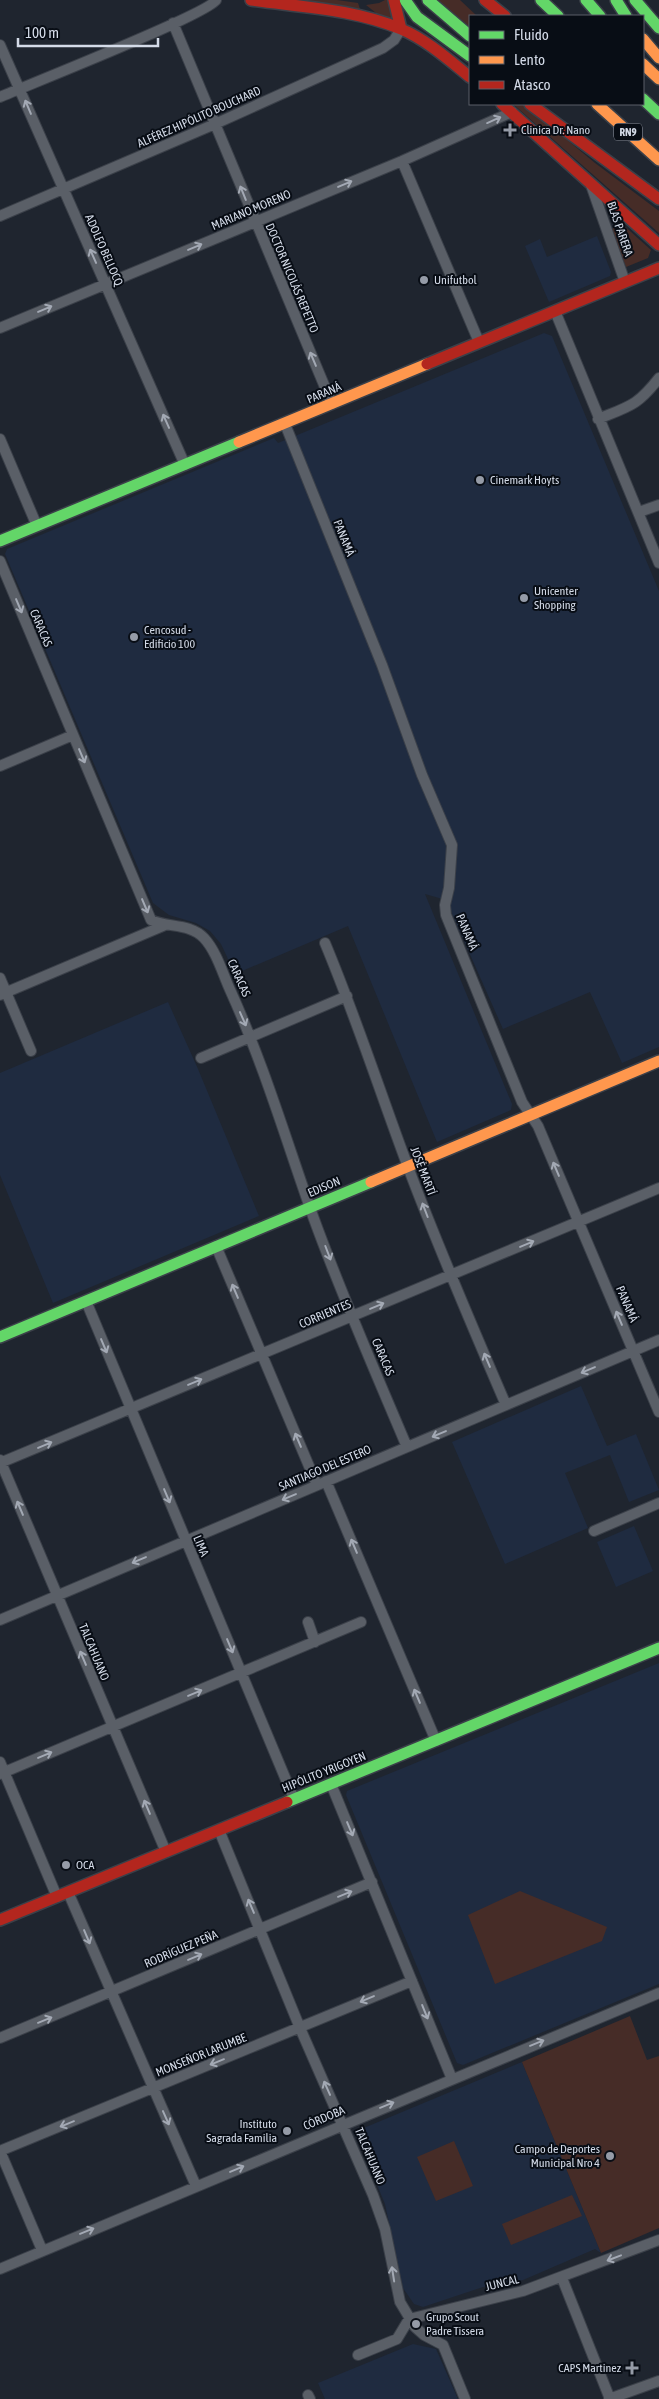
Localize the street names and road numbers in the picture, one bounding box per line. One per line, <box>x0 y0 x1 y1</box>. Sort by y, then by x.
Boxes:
street label: ALFÉREZ HIPÓLITO BOUCHARD <box>135 83 263 151</box>
road number: RN9 <box>614 124 642 140</box>
street label: MARIANO MORENO <box>209 187 293 233</box>
street label: BLAS PARERA <box>604 200 636 258</box>
street label: ADOLFO BELLOCQ <box>82 212 126 289</box>
street label: DOCTOR NICOLÁS REPETTO <box>263 221 321 335</box>
street label: PARANÁ <box>305 379 343 407</box>
street label: PANAMÁ <box>330 518 358 558</box>
street label: CARACAS <box>27 607 55 649</box>
street label: PANAMÁ <box>453 912 481 952</box>
street label: CARACAS <box>225 957 253 999</box>
street label: JOSÉ MARTÍ <box>407 1145 439 1197</box>
street label: EDISON <box>306 1174 342 1200</box>
street label: PANAMÁ <box>613 1284 641 1324</box>
street label: CORRIENTES <box>297 1297 353 1331</box>
street label: CARACAS <box>369 1336 397 1378</box>
street label: SANTIAGO DEL ESTERO <box>277 1442 373 1494</box>
street label: LIMA <box>190 1533 212 1559</box>
street label: TALCAHUANO <box>76 1621 112 1683</box>
street label: HIPÓLITO YRIGOYEN <box>280 1749 368 1795</box>
street label: RODRÍGUEZ PEÑA <box>142 1927 220 1971</box>
street label: MONSEÑOR LARUMBE <box>154 2030 248 2080</box>
street label: CÓRDOBA <box>301 2103 347 2133</box>
street label: TALCAHUANO <box>352 2125 388 2187</box>
street label: JUNCAL <box>484 2272 520 2294</box>

